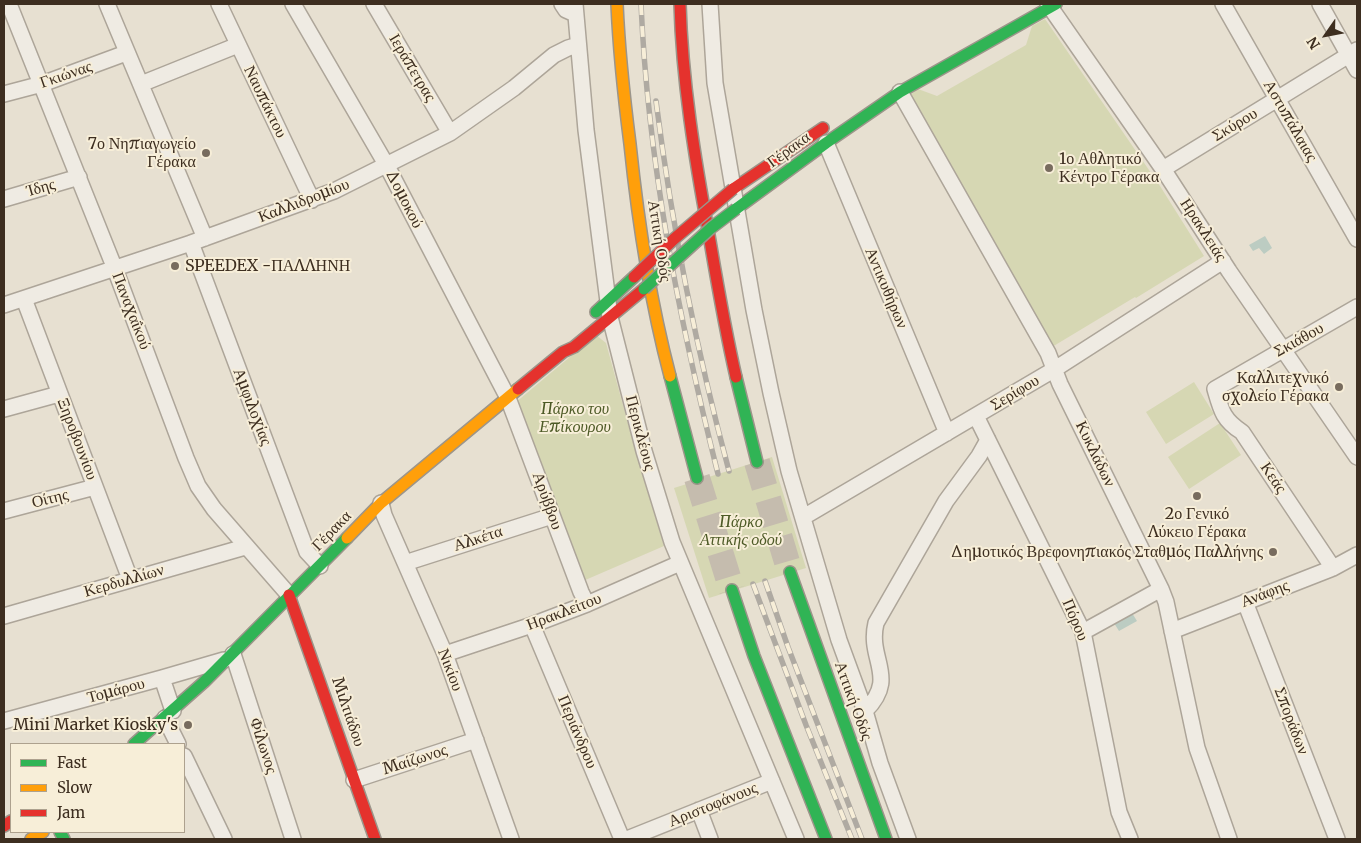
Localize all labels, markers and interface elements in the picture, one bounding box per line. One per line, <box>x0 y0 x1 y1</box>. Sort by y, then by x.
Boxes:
north arrow <box>1301 10 1351 60</box>
street label: Ιεράπετρας <box>384 31 440 105</box>
text: N <box>1303 34 1324 53</box>
street label: Γκιώνας <box>37 57 95 93</box>
street label: Ναυπάκτου <box>239 63 291 141</box>
street label: Αστυπάλαιας <box>1259 77 1321 165</box>
street label: Σκύρου <box>1209 104 1261 146</box>
street label: Γέρακα <box>764 128 814 172</box>
place label: 7ο Νηπιαγωγείο Γέρακα <box>88 134 196 172</box>
marker: 7ο Νηπιαγωγείο Γέρακα <box>200 147 212 159</box>
place label: 1ο Αθλητικό Κέντρο Γέρακα <box>1059 149 1159 187</box>
marker: 1ο Αθλητικό Κέντρο Γέρακα <box>1043 162 1055 174</box>
street label: Δομοκού <box>381 166 427 232</box>
street label: Ίδης <box>25 175 57 201</box>
street label: Καλλιδρομίου <box>256 175 352 227</box>
street label: Ηρακλειάς <box>1176 195 1230 265</box>
street label: Αττική Οδός <box>643 199 675 283</box>
street label: Αντικυθήρων <box>860 245 912 331</box>
place label: SPEEDEX -ΠΑΛΛΗΝΗ <box>185 256 350 276</box>
marker: SPEEDEX -ΠΑΛΛΗΝΗ <box>169 260 181 272</box>
street label: Παναχαΐκού <box>107 270 155 352</box>
street label: Σκιάθου <box>1271 319 1327 361</box>
street label: Αμφιλοχίας <box>229 366 275 448</box>
place label: Καλλιτεχνικό σχολείο Γέρακα <box>1222 368 1329 406</box>
street label: Σερίφου <box>987 371 1043 415</box>
marker: Καλλιτεχνικό σχολείο Γέρακα <box>1333 381 1345 393</box>
street label: Περικλέους <box>621 393 659 473</box>
street label: Ξηροβουνίου <box>53 395 101 483</box>
park label: Πάρκο του Επίκουρου <box>539 399 611 437</box>
street label: Κυκλάδων <box>1071 418 1119 490</box>
street label: Κεάς <box>1256 459 1290 497</box>
street label: Αρύββου <box>528 470 566 532</box>
street label: Οίτης <box>30 485 70 513</box>
marker: 2ο Γενικό Λύκειο Γέρακα <box>1191 490 1203 502</box>
place label: 2ο Γενικό Λύκειο Γέρακα <box>1148 504 1246 542</box>
street label: Γέρακα <box>308 507 356 555</box>
park label: Πάρκο Αττικής οδού <box>700 512 782 550</box>
street label: Αλκέτα <box>451 522 505 556</box>
place label: Δημοτικός Βρεφονηπιακός Σταθμός Παλλήνης <box>950 542 1263 562</box>
marker: Δημοτικός Βρεφονηπιακός Σταθμός Παλλήνης <box>1267 546 1279 558</box>
street label: Κερδυλλίων <box>82 560 166 602</box>
street label: Ανάφης <box>1238 576 1292 612</box>
street label: Ηρακλείτου <box>524 589 604 635</box>
street label: Πόρου <box>1058 596 1092 644</box>
street label: Νικίου <box>433 646 467 694</box>
street label: Αττική Οδός <box>830 659 876 743</box>
street label: Τομάρου <box>85 674 147 708</box>
street label: Μιλτιάδου <box>327 675 369 749</box>
street label: Σποράδων <box>1269 685 1313 757</box>
street label: Περιάνδρου <box>553 693 601 771</box>
place label: Mini Market Kiosky's <box>13 715 178 735</box>
street label: Φίλωνος <box>245 716 281 776</box>
marker: Mini Market Kiosky's <box>182 719 194 731</box>
street label: Μαίζωνος <box>380 741 450 779</box>
legend <box>10 743 185 833</box>
text: Fast <box>57 753 87 772</box>
text: Slow <box>57 778 92 797</box>
street label: Αριστοφάνους <box>666 778 760 832</box>
text: Jam <box>57 803 85 822</box>

